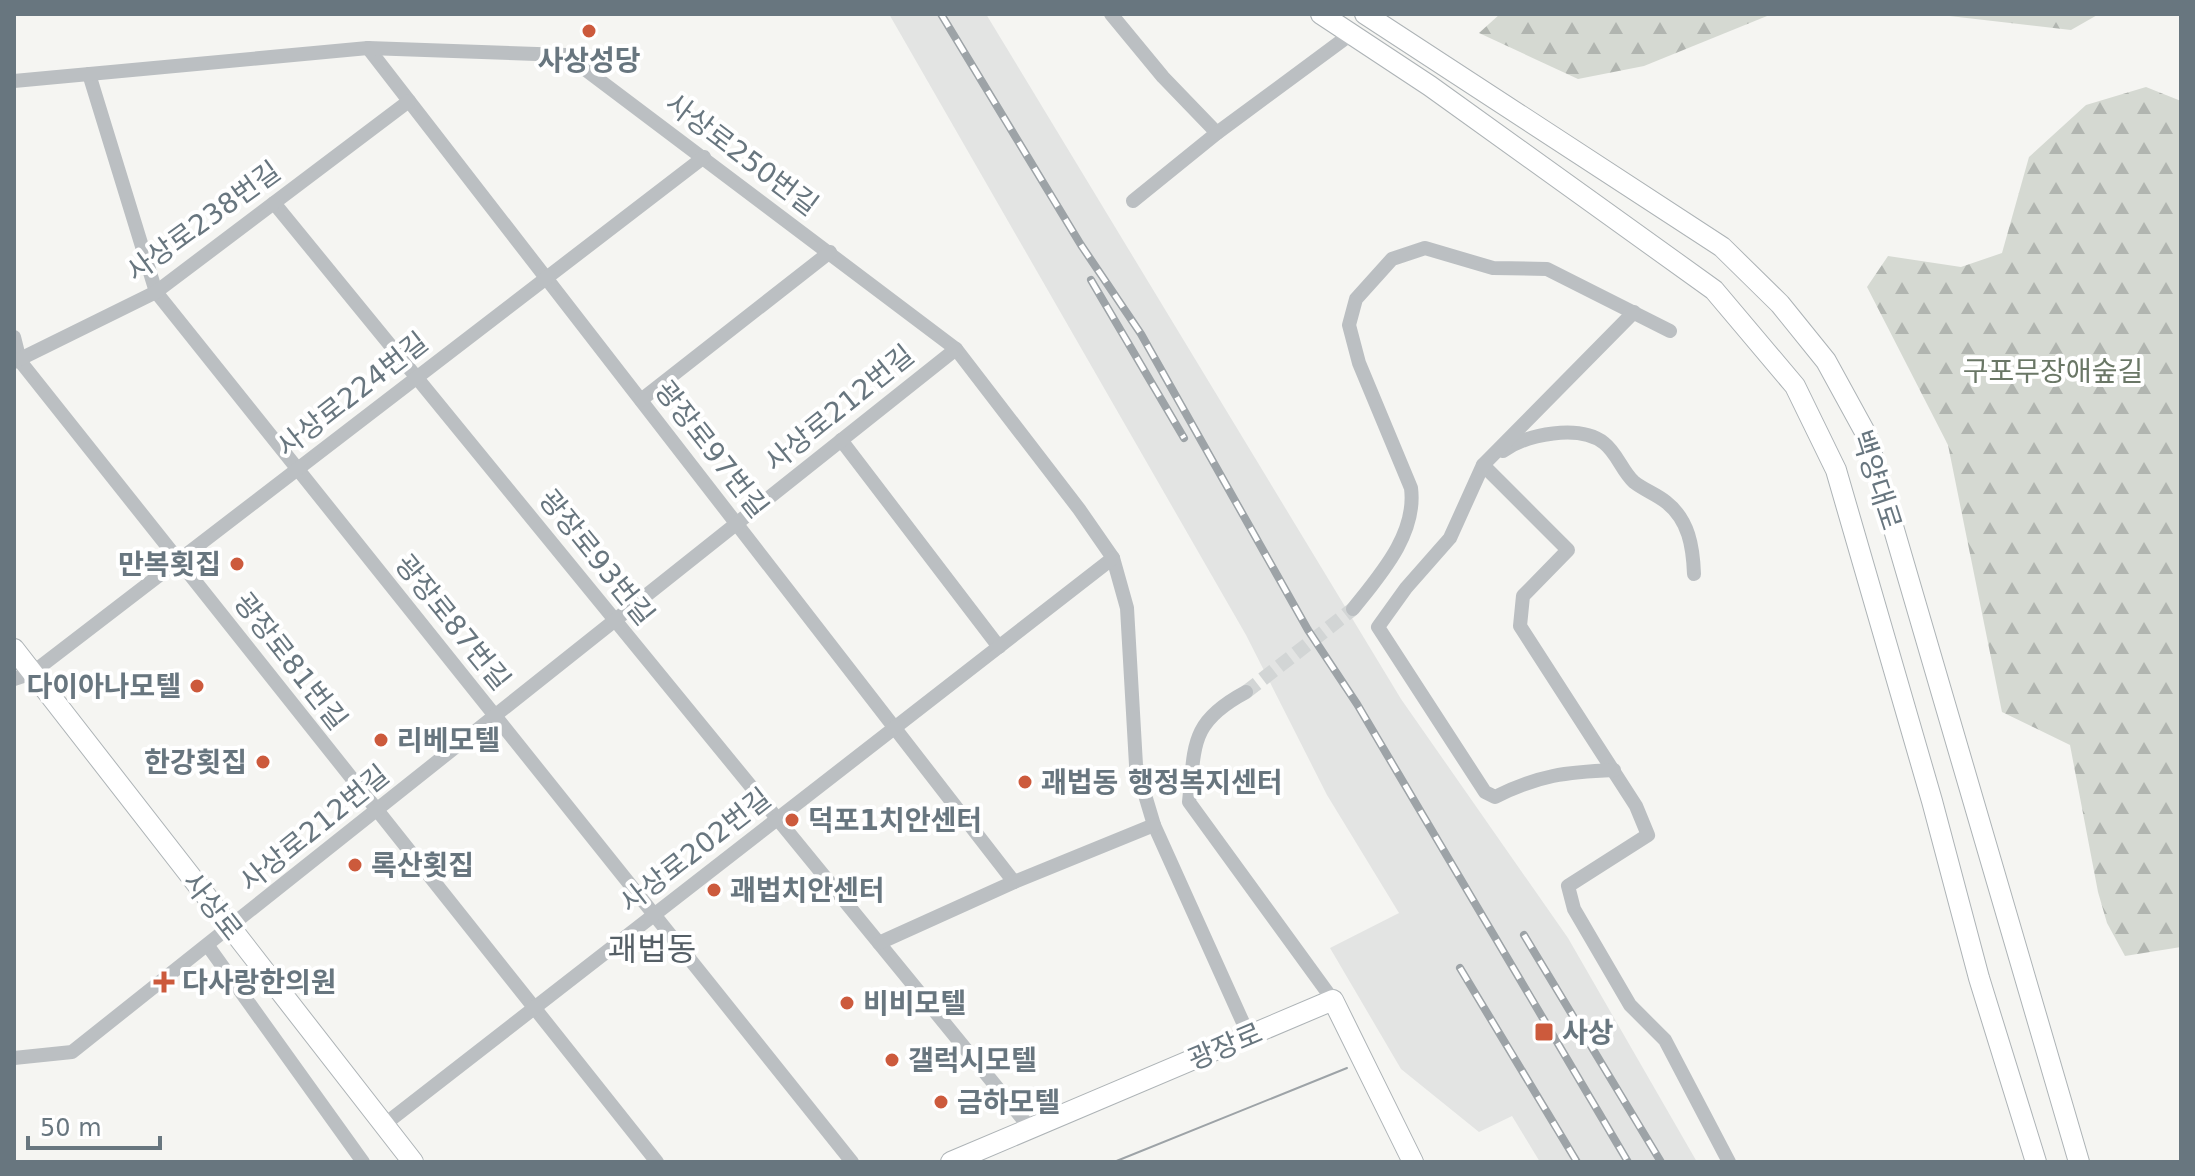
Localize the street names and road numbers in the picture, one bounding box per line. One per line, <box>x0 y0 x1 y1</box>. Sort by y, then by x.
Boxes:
street label: 사상로250번길 <box>659 86 824 222</box>
street label: 사상로238번길 <box>120 154 287 288</box>
street label: 사상로224번길 <box>270 325 434 463</box>
street label: 사상로212번길 <box>758 338 921 479</box>
street label: 광장로97번길 <box>648 374 775 524</box>
street label: 백양대로 <box>1845 426 1908 534</box>
street label: 광장로93번길 <box>532 483 661 632</box>
street label: 광장로87번길 <box>388 548 517 697</box>
street label: 광장로81번길 <box>227 586 354 736</box>
street label: 사상로212번길 <box>233 758 396 899</box>
street label: 사상로202번길 <box>613 781 777 919</box>
street label: 사상로 <box>176 866 249 947</box>
street label: 광장로 <box>1183 1016 1267 1077</box>

